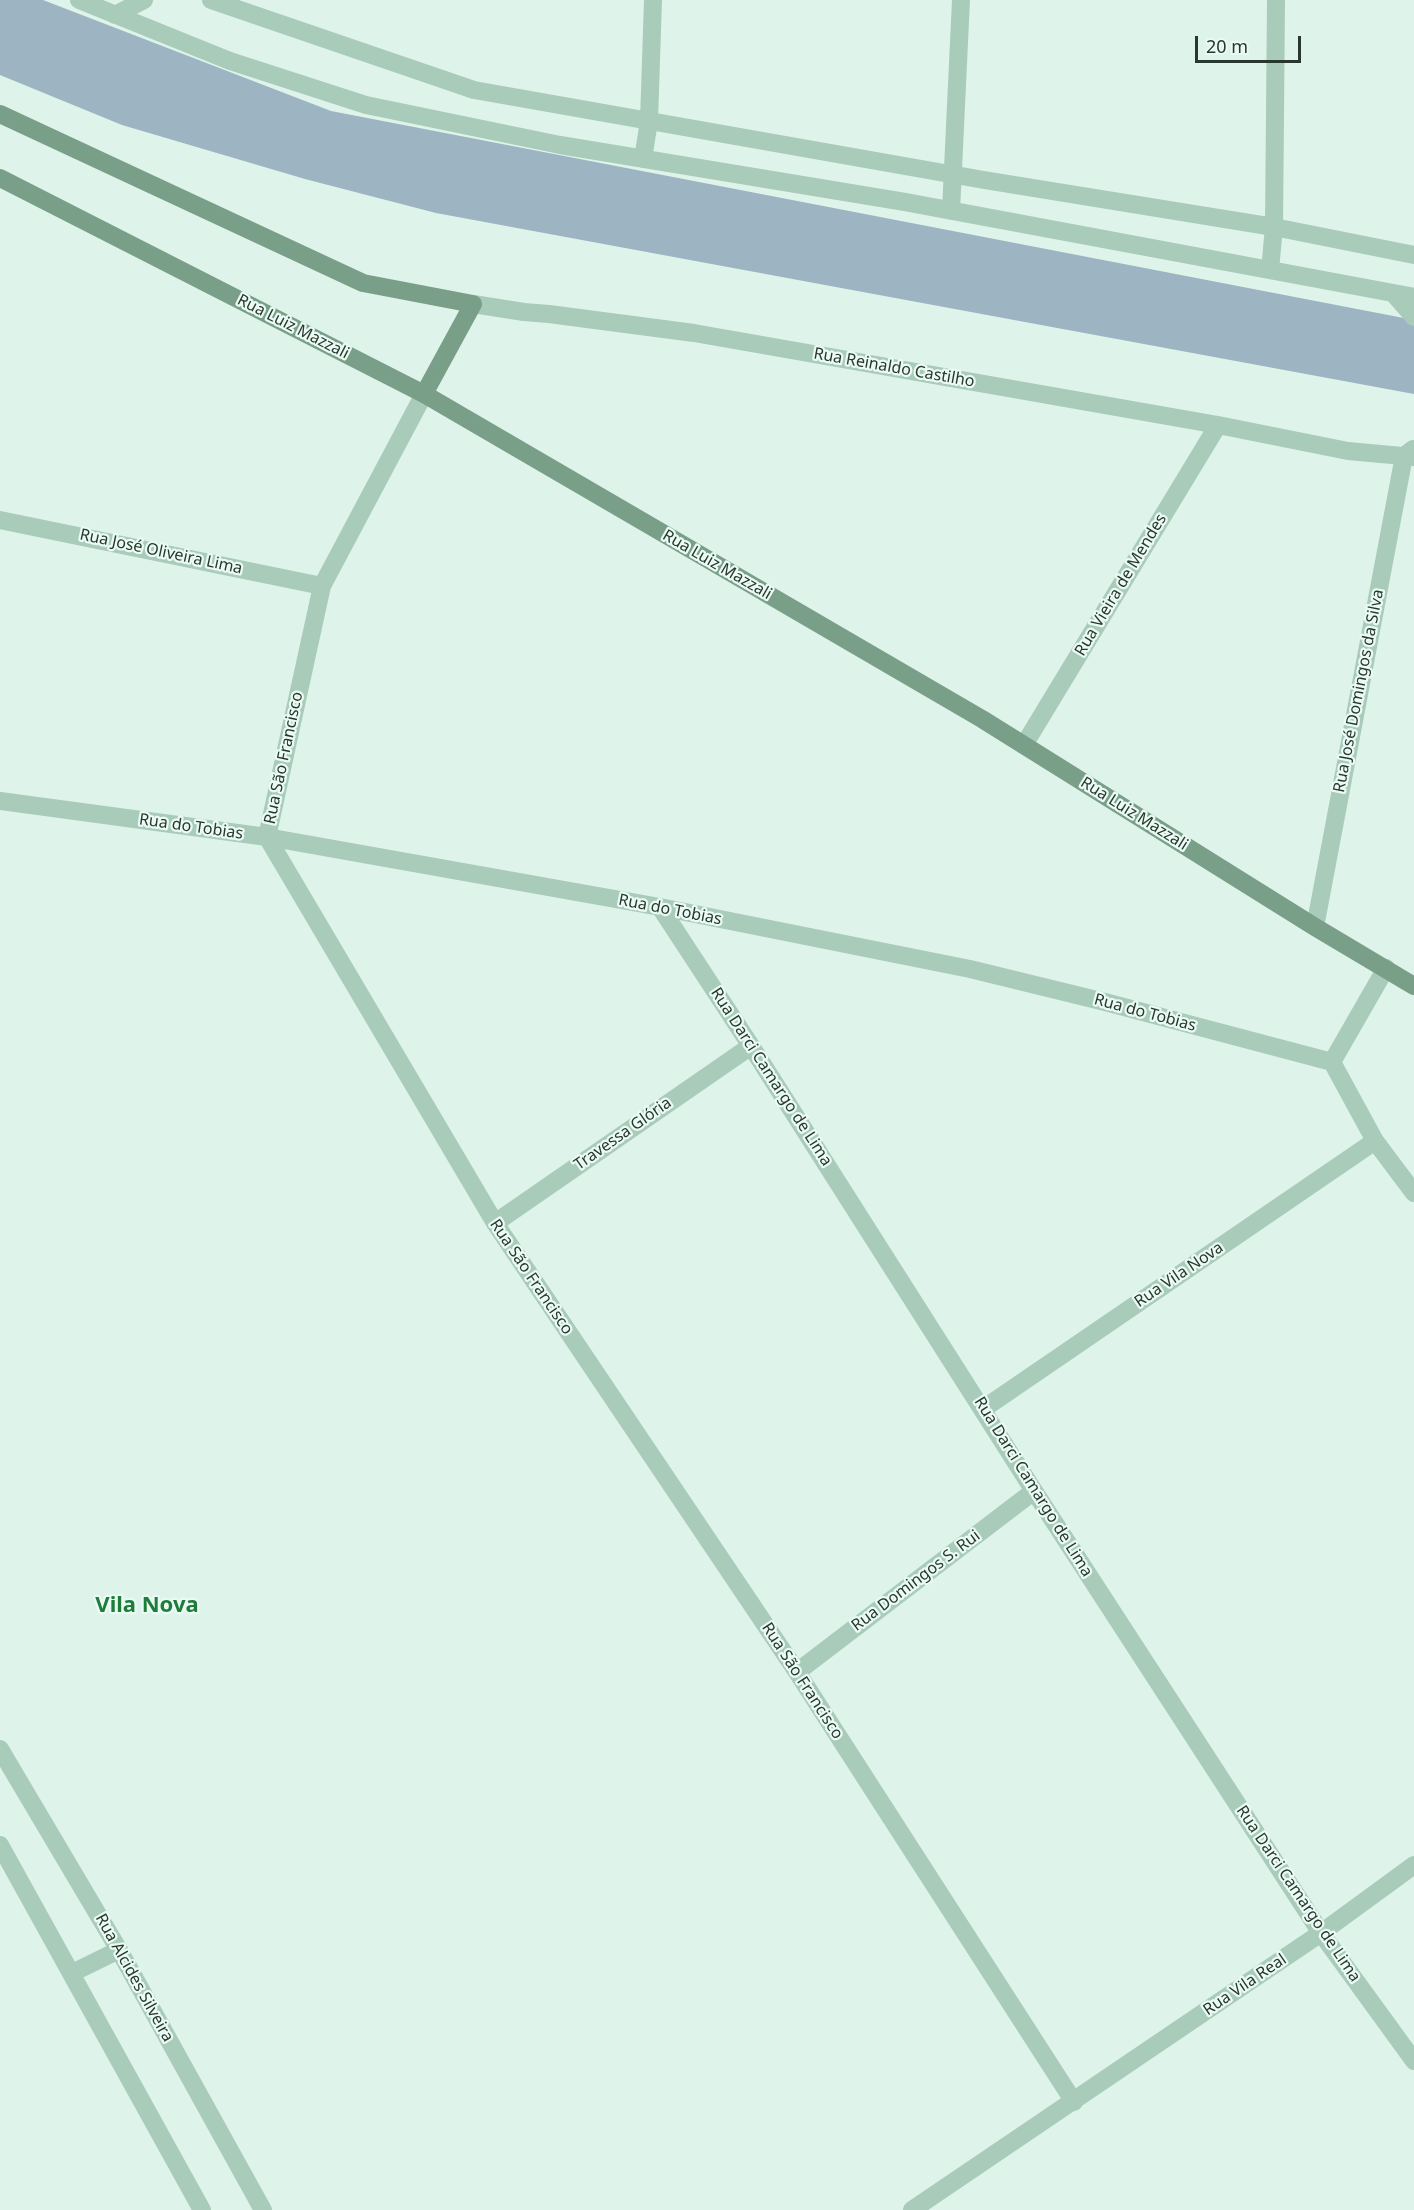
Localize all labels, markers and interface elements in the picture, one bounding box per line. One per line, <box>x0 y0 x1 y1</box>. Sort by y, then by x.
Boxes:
scale bar <box>1198 24 1304 62</box>
text: 20 m <box>1206 34 1248 58</box>
street label: Rua Luiz Mazzali <box>234 291 352 363</box>
street label: Rua Reinaldo Castilho <box>812 344 976 392</box>
street label: Rua Vieira de Mendes <box>1071 511 1171 659</box>
street label: Rua José Oliveira Lima <box>78 525 244 579</box>
street label: Rua Luiz Mazzali <box>659 526 775 604</box>
street label: Rua José Domingos da Silva <box>1330 588 1388 794</box>
street label: Rua São Francisco <box>261 690 307 826</box>
street label: Rua Luiz Mazzali <box>1077 773 1191 855</box>
street label: Rua do Tobias <box>138 810 244 844</box>
street label: Rua do Tobias <box>617 891 723 929</box>
street label: Rua Darci Camargo de Lima <box>706 984 836 1170</box>
street label: Rua do Tobias <box>1092 990 1198 1036</box>
street label: Travessa Glória <box>571 1093 675 1175</box>
street label: Rua São Francisco <box>485 1216 577 1338</box>
street label: Rua Vila Nova <box>1131 1238 1227 1312</box>
street label: Rua Darci Camargo de Lima <box>970 1393 1096 1581</box>
street label: Rua Domingos S. Rui <box>848 1526 984 1636</box>
district label: Vila Nova <box>95 1593 199 1619</box>
street label: Rua São Francisco <box>757 1619 847 1743</box>
street label: Rua Darci Camargo de Lima <box>1232 1802 1364 1986</box>
street label: Rua Alcides Silveira <box>91 1911 177 2045</box>
street label: Rua Vila Real <box>1200 1950 1290 2020</box>

